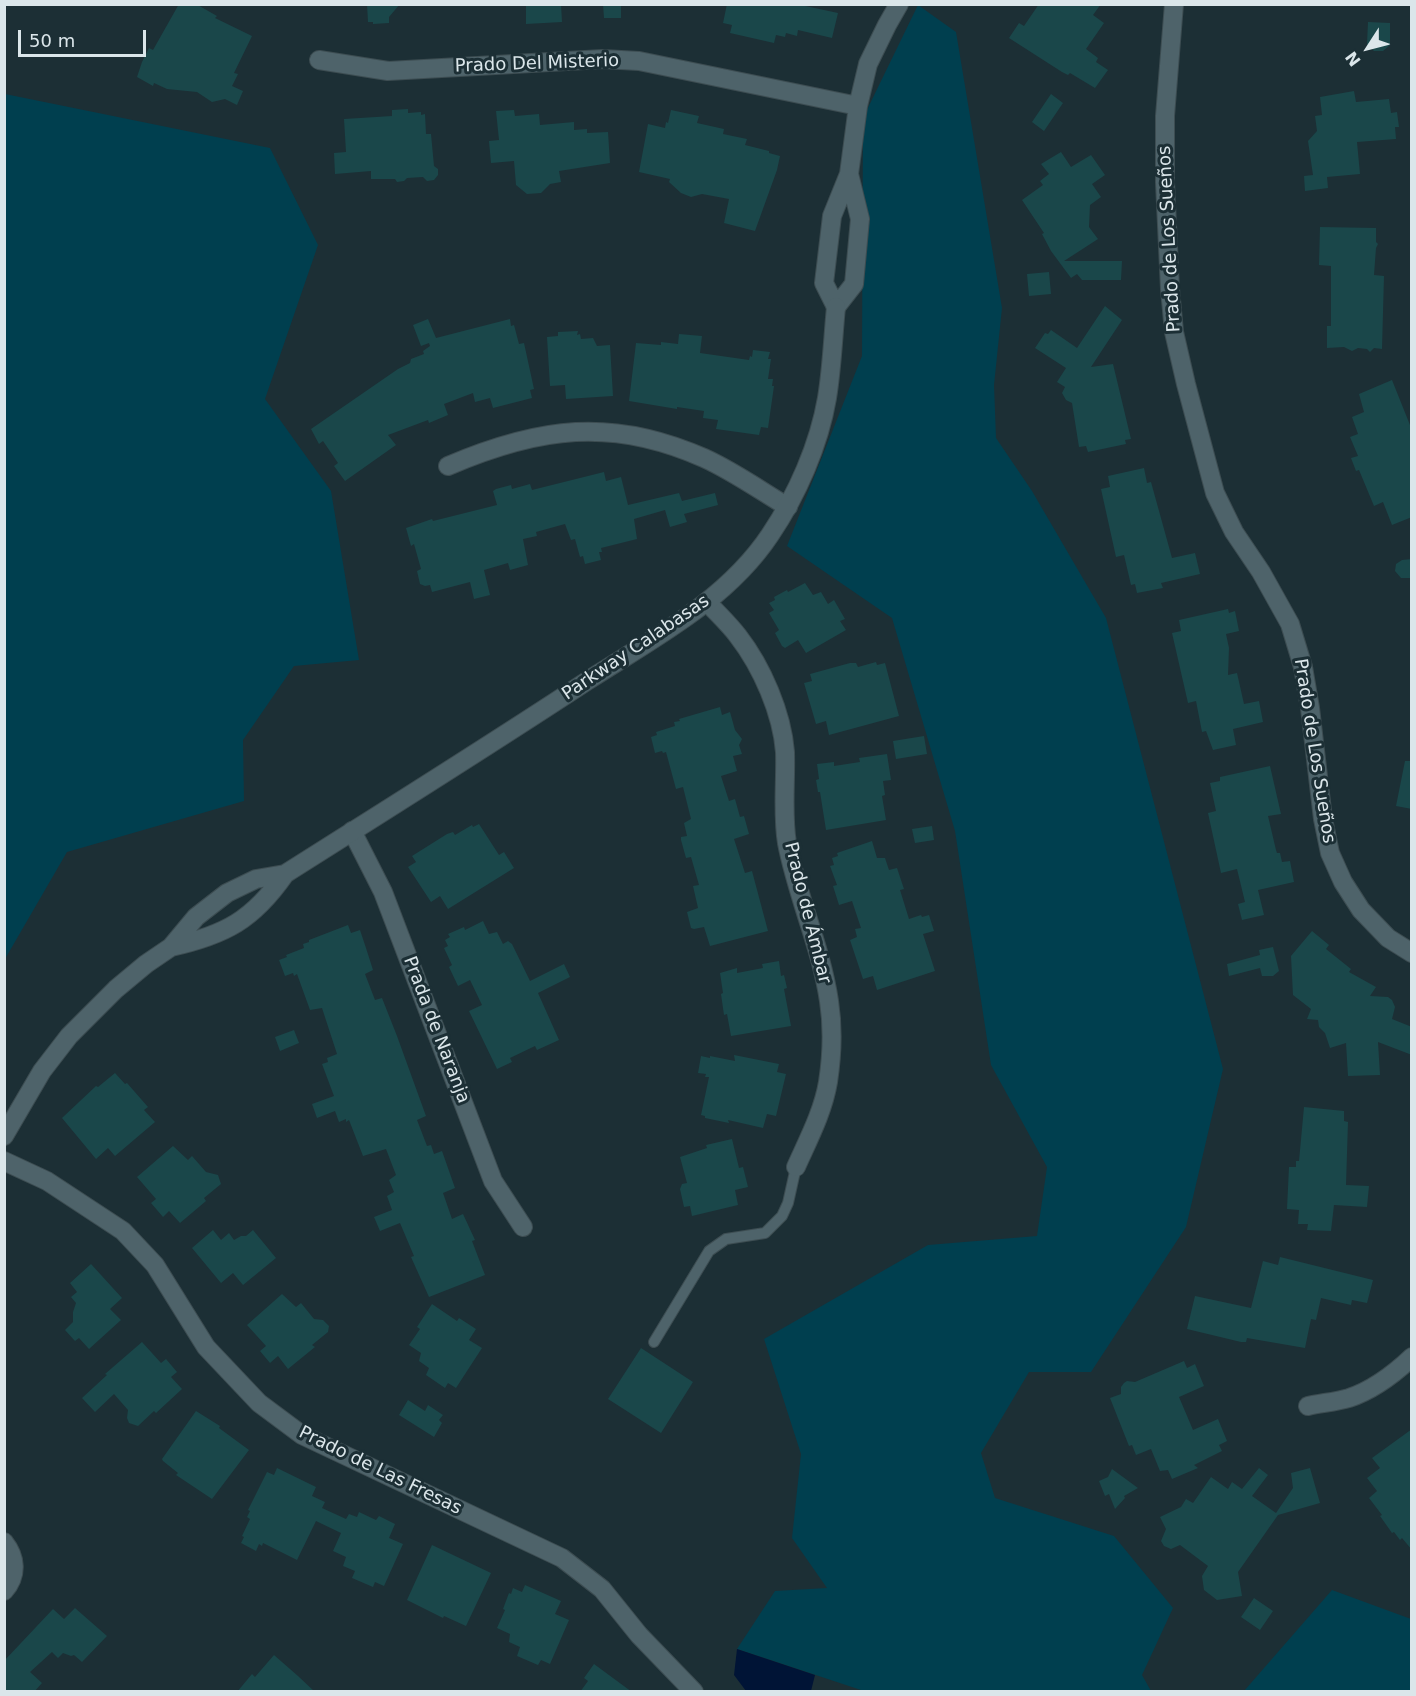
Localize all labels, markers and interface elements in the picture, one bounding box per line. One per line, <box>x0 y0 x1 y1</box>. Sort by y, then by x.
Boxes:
scale bar <box>21 18 148 56</box>
north arrow <box>1338 18 1398 78</box>
text: 50 m <box>29 30 75 51</box>
text: N <box>1341 48 1365 70</box>
street label: Prado Del Misterio <box>455 50 619 78</box>
street label: Prado de Los Sueños <box>1154 145 1186 333</box>
street label: Parkway Calabasas <box>558 591 714 705</box>
street label: Prado de Los Sueños <box>1289 657 1339 845</box>
street label: Prado de Ámbar <box>779 840 835 986</box>
street label: Prada de Naranja <box>398 953 474 1107</box>
street label: Prado de Las Fresas <box>295 1422 465 1520</box>

